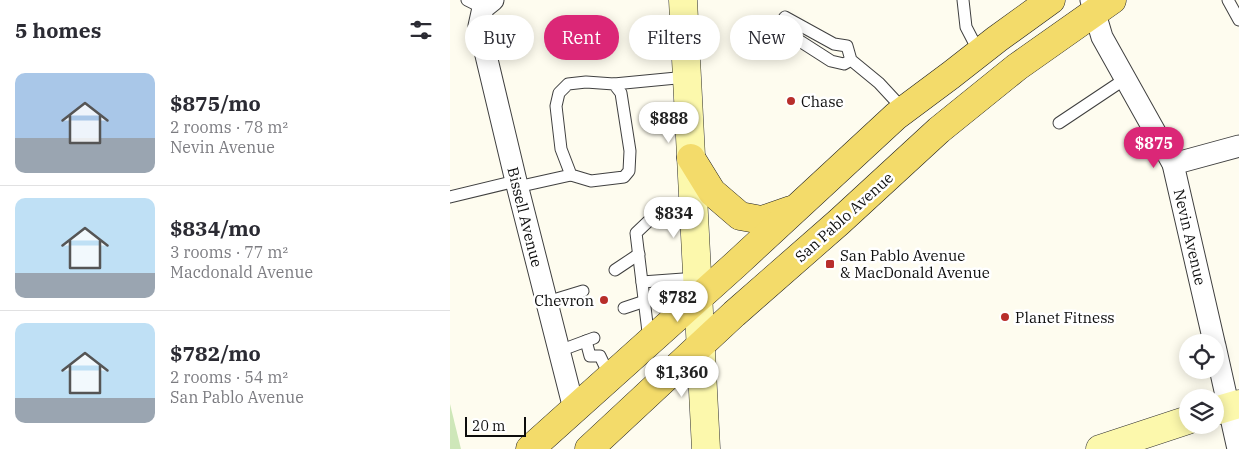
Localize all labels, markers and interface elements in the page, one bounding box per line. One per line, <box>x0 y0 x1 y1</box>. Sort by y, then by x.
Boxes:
chip: Buy <box>465 15 534 60</box>
chip: Rent <box>544 15 619 60</box>
chip: Filters <box>629 15 720 60</box>
chip: New <box>730 15 803 60</box>
text: 5 homes <box>15 16 101 44</box>
icon: filters <box>407 16 435 44</box>
text: $875/mo <box>170 89 261 117</box>
place label: Chase <box>801 92 844 111</box>
icon: home <box>55 93 115 153</box>
marker: Chase <box>785 95 797 107</box>
pin: $888 <box>639 102 699 144</box>
text: $888 <box>650 108 688 128</box>
text: 2 rooms · 78 m² <box>170 117 288 137</box>
pin: $875 <box>1124 126 1184 169</box>
text: $875 <box>1135 133 1173 153</box>
text: Nevin Avenue <box>170 137 275 157</box>
street label: Bissell Avenue <box>503 165 547 269</box>
street label: San Pablo Avenue <box>791 168 897 266</box>
street label: Nevin Avenue <box>1170 187 1210 287</box>
pin: $834 <box>644 196 704 239</box>
text: $834 <box>655 203 693 223</box>
text: $834/mo <box>170 214 261 242</box>
icon: home <box>55 218 115 278</box>
text: 3 rooms · 77 m² <box>170 242 288 262</box>
place label: San Pablo Avenue & MacDonald Avenue <box>840 246 990 282</box>
marker: San Pablo Avenue & MacDonald Avenue <box>824 258 836 270</box>
text: Macdonald Avenue <box>170 262 313 282</box>
pin: $782 <box>648 280 708 323</box>
text: $782 <box>659 287 697 307</box>
place label: Chevron <box>534 291 594 310</box>
marker: Chevron <box>598 294 610 306</box>
place label: Planet Fitness <box>1015 308 1115 327</box>
marker: Planet Fitness <box>999 311 1011 323</box>
map controls <box>1179 334 1224 434</box>
button: locate <box>1179 334 1224 379</box>
text: $782/mo <box>170 339 261 367</box>
icon: home <box>55 343 115 403</box>
pin: $1,360 <box>641 356 723 398</box>
text: $1,360 <box>656 362 708 382</box>
text: 2 rooms · 54 m² <box>170 367 288 387</box>
text: San Pablo Avenue <box>170 387 304 407</box>
button: layers <box>1179 389 1224 434</box>
scale bar <box>465 414 526 437</box>
text: 20 m <box>472 417 505 435</box>

